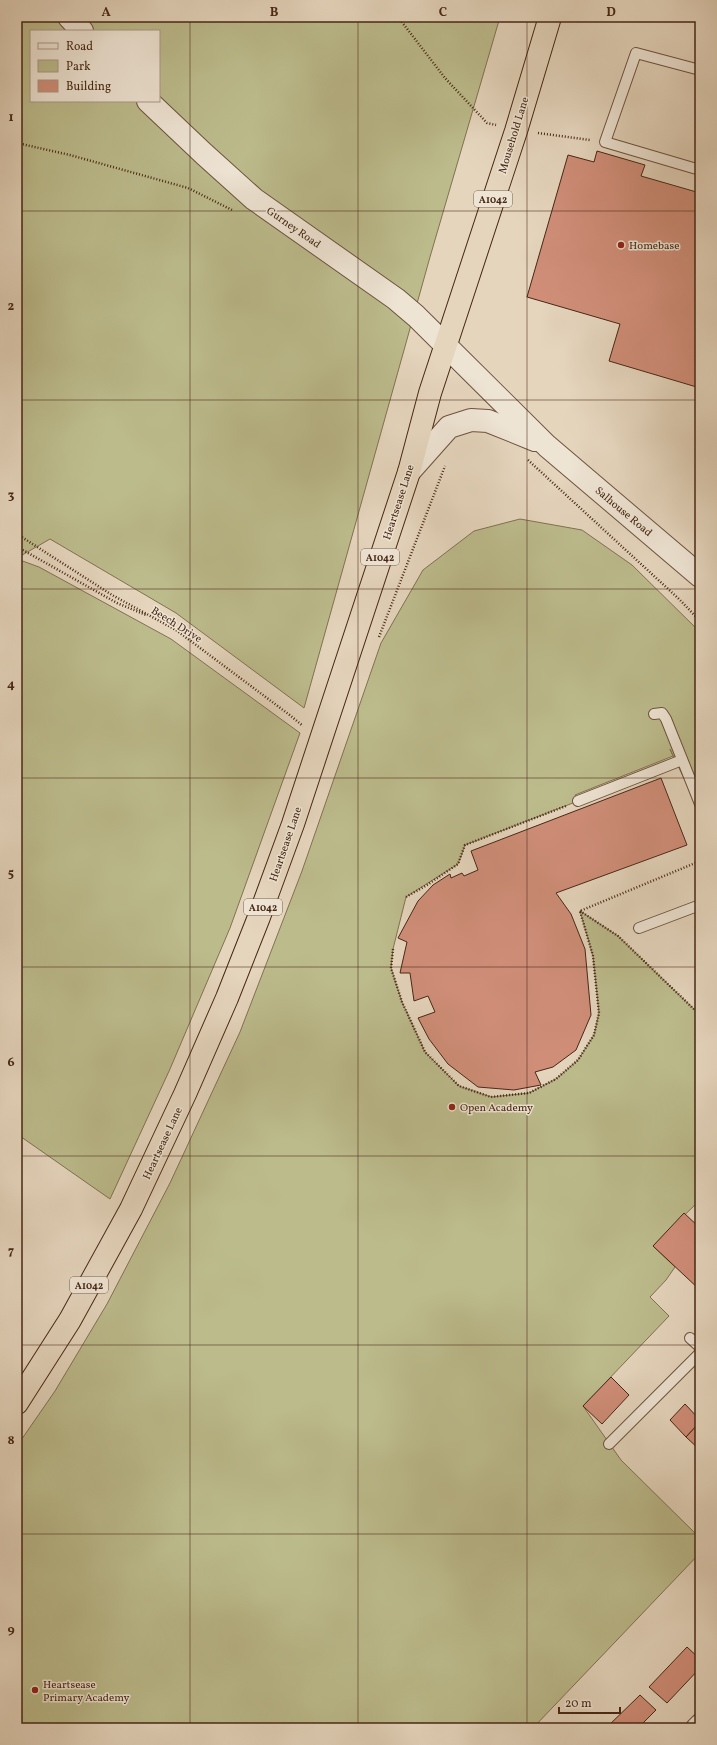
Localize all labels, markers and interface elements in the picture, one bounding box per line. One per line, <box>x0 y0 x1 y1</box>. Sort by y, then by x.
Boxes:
text: A <box>101 4 111 22</box>
text: B <box>270 4 279 22</box>
text: C <box>439 4 447 22</box>
text: D <box>606 4 616 22</box>
legend <box>30 30 160 102</box>
text: Road <box>66 39 93 55</box>
text: Park <box>66 59 91 75</box>
text: Building <box>66 79 111 95</box>
street label: Mousehold Lane <box>496 95 533 176</box>
text: 1 <box>8 109 14 127</box>
road number: A1042 <box>474 191 512 207</box>
street label: Gurney Road <box>263 204 323 252</box>
place label: Homebase <box>629 239 680 254</box>
marker: Homebase <box>616 240 626 250</box>
text: 2 <box>8 298 15 316</box>
street label: Heartsease Lane <box>380 463 419 542</box>
street label: Salhouse Road <box>591 484 655 541</box>
text: 3 <box>8 487 15 505</box>
road number: A1042 <box>361 549 399 565</box>
street label: Beech Drive <box>148 604 205 647</box>
text: 4 <box>7 676 15 694</box>
street label: Heartsease Lane <box>267 805 306 884</box>
text: 5 <box>8 865 14 883</box>
road number: A1042 <box>244 899 282 915</box>
text: 6 <box>7 1054 15 1072</box>
place label: Open Academy <box>460 1101 533 1116</box>
marker: Open Academy <box>447 1102 457 1112</box>
street label: Heartsease Lane <box>140 1105 187 1182</box>
text: 7 <box>8 1243 14 1261</box>
road number: A1042 <box>70 1277 108 1293</box>
text: 8 <box>7 1432 15 1450</box>
text: 9 <box>7 1621 15 1639</box>
place label: Heartsease Primary Academy <box>43 1678 130 1706</box>
marker: Heartsease Primary Academy <box>30 1685 40 1695</box>
scale bar <box>559 1689 620 1715</box>
text: 20 m <box>565 1696 592 1712</box>

